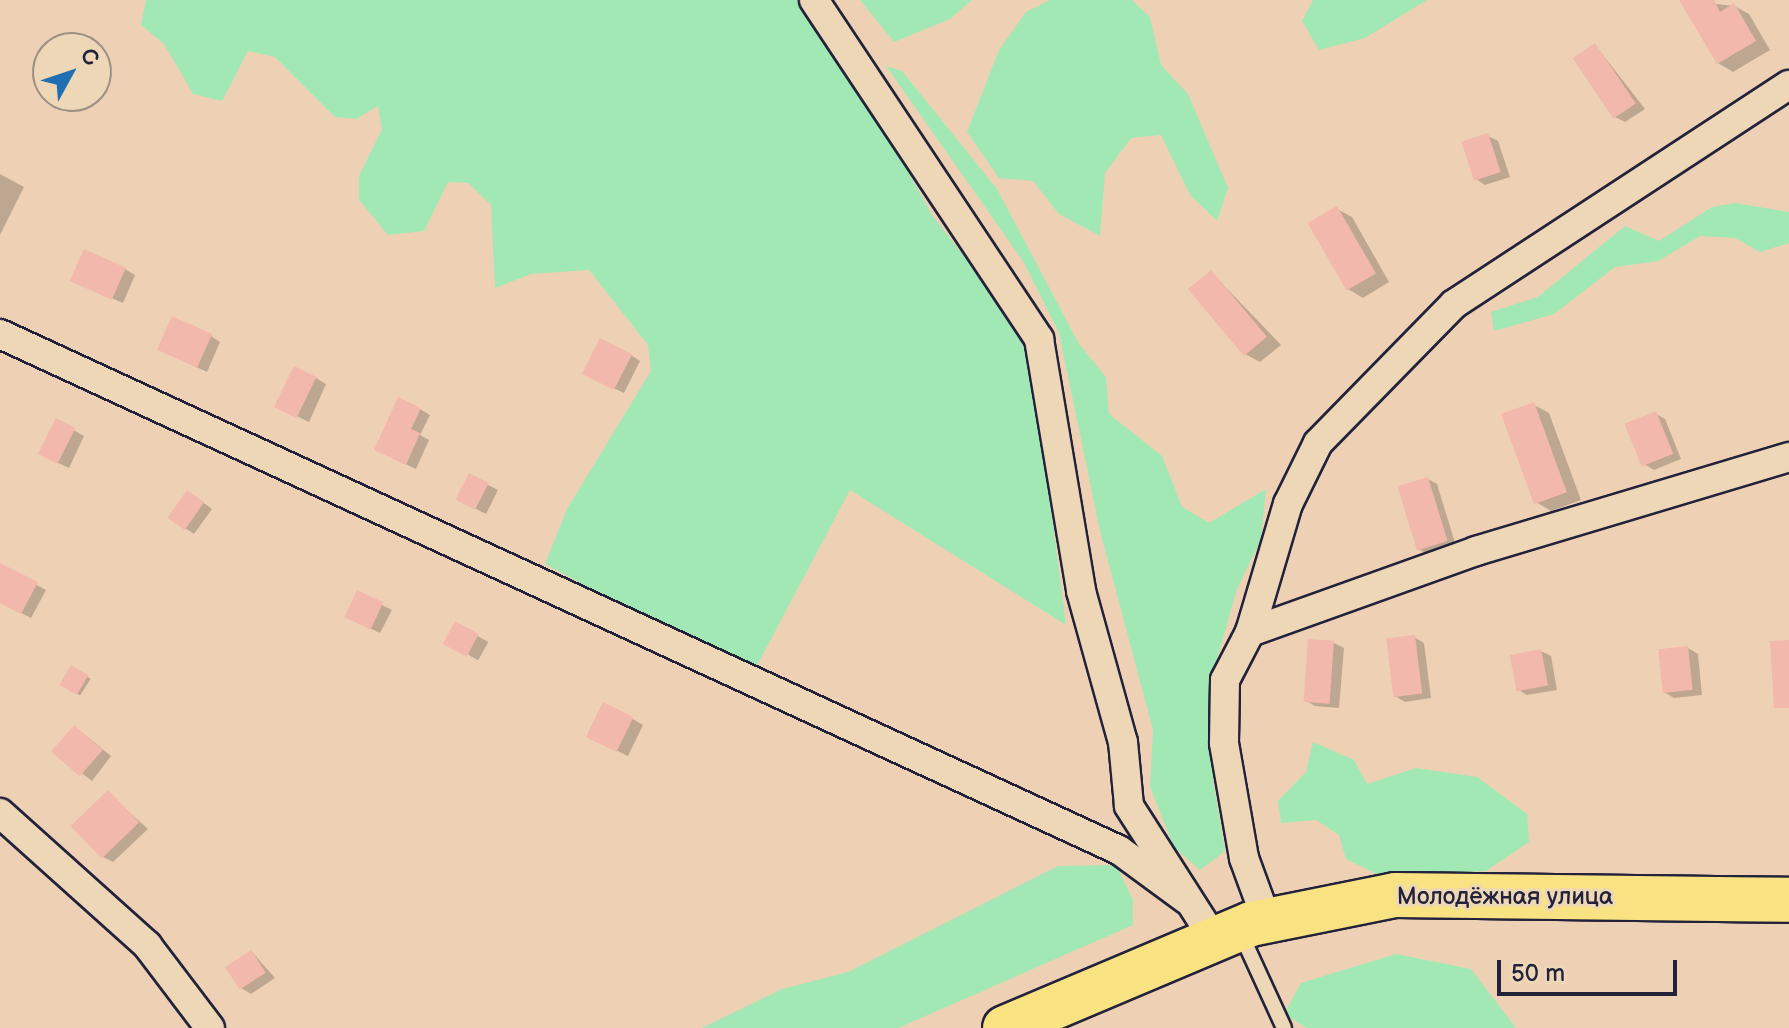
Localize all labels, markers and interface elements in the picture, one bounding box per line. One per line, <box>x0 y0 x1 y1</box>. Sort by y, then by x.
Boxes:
north arrow <box>32 32 112 112</box>
text: С <box>74 43 104 72</box>
street label: Молодёжная улица <box>1397 883 1613 911</box>
scale bar <box>1501 944 1681 994</box>
text: 50 m <box>1511 959 1565 988</box>

